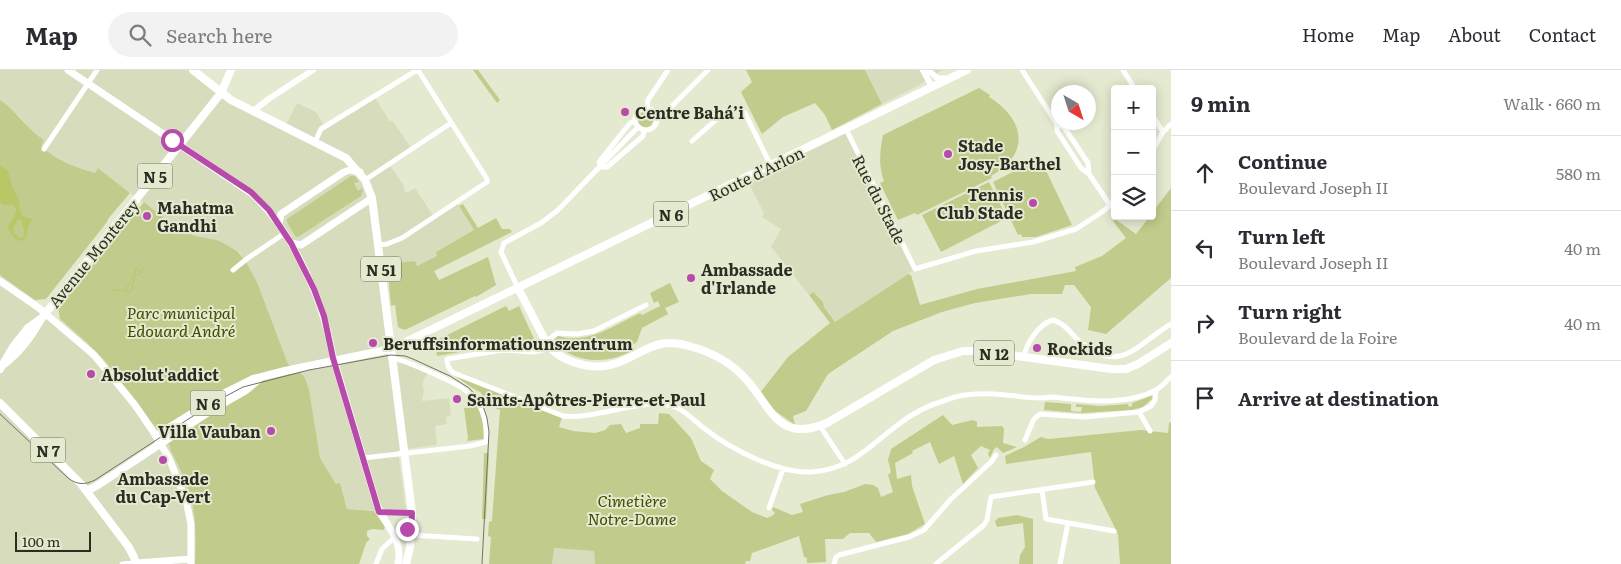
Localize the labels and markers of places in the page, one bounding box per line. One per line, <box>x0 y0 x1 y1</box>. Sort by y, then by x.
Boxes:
place label: Centre Bahá’i <box>635 100 744 124</box>
marker: Centre Bahá’i <box>619 106 631 118</box>
place label: Stade Josy-Barthel <box>958 133 1061 175</box>
marker: Stade Josy-Barthel <box>942 148 954 160</box>
place label: Tennis Club Stade <box>937 182 1023 224</box>
place label: Mahatma Gandhi <box>157 195 234 237</box>
marker: Tennis Club Stade <box>1027 197 1039 209</box>
marker: Mahatma Gandhi <box>141 210 153 222</box>
place label: Ambassade d'Irlande <box>701 257 793 299</box>
marker: Ambassade d'Irlande <box>685 272 697 284</box>
place label: Beruffsinformatiounszentrum <box>383 331 633 355</box>
place label: Rockids <box>1047 336 1112 360</box>
marker: Beruffsinformatiounszentrum <box>367 337 379 349</box>
marker: Rockids <box>1031 342 1043 354</box>
place label: Absolut'addict <box>101 362 219 386</box>
marker: Absolut'addict <box>85 368 97 380</box>
place label: Saints-Apôtres-Pierre-et-Paul <box>467 387 706 411</box>
marker: Saints-Apôtres-Pierre-et-Paul <box>451 393 463 405</box>
place label: Villa Vauban <box>158 419 261 443</box>
marker: Villa Vauban <box>265 425 277 437</box>
marker: Ambassade du Cap-Vert <box>157 454 169 466</box>
place label: Ambassade du Cap-Vert <box>116 466 210 508</box>

